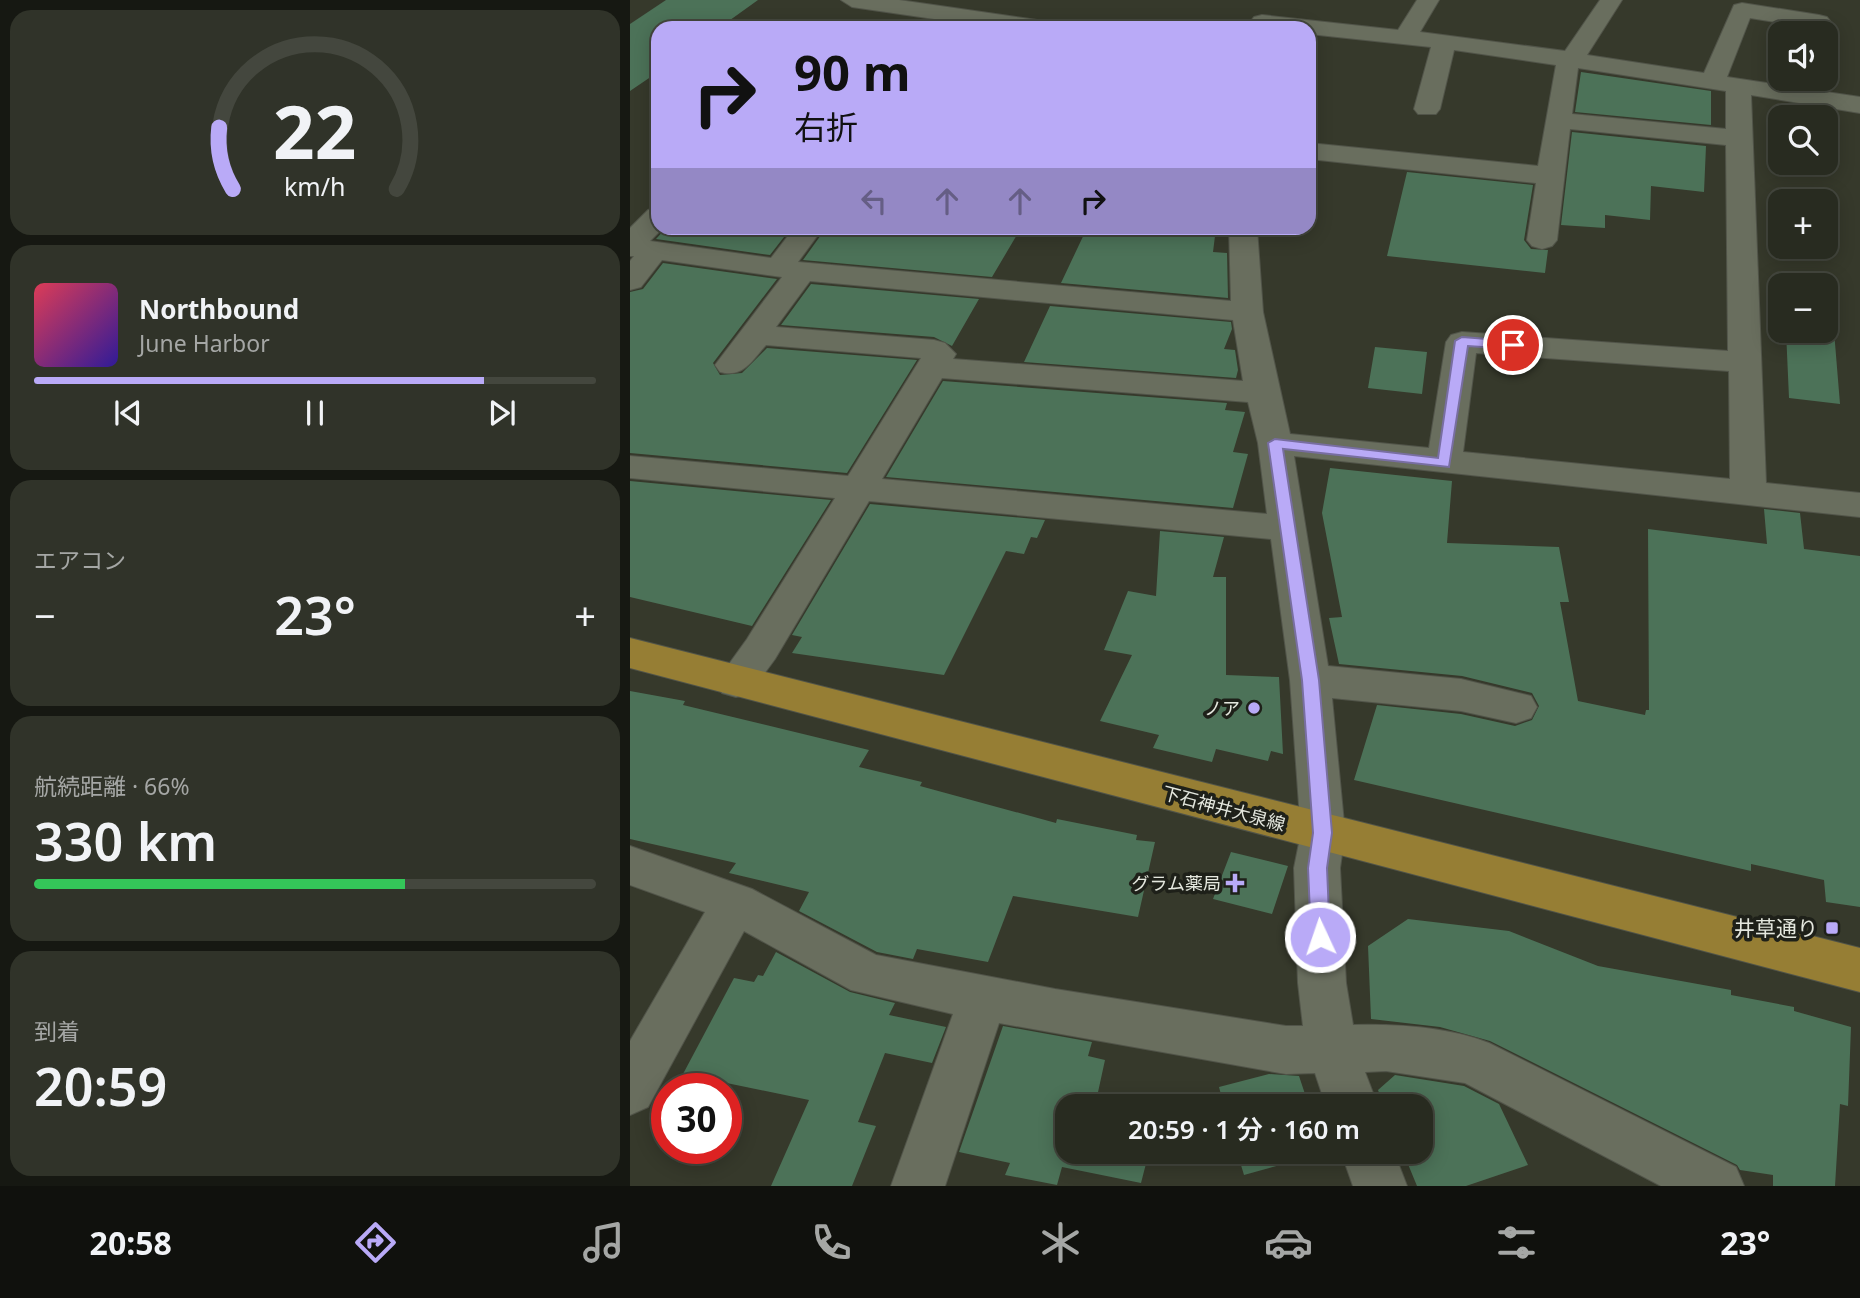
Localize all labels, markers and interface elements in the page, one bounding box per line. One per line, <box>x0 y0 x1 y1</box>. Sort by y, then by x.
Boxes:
map controls <box>1768 21 1838 343</box>
button: sound <box>1768 21 1838 91</box>
text: 90 m <box>794 39 911 105</box>
icon: right <box>679 49 770 140</box>
text: 22 <box>273 81 357 180</box>
text: 右折 <box>794 105 858 148</box>
button: search <box>1768 105 1838 175</box>
text: km/h <box>284 168 346 202</box>
icon: left <box>855 182 893 220</box>
icon: ahead <box>928 182 966 220</box>
icon: ahead <box>1001 182 1039 220</box>
icon: right <box>1074 182 1112 220</box>
button: + <box>1768 189 1838 259</box>
button: − <box>1768 273 1838 343</box>
text: Northbound <box>139 291 299 327</box>
pin <box>1483 315 1543 375</box>
icon: arrive <box>1494 326 1532 364</box>
text: June Harbor <box>139 327 270 359</box>
icon: previous <box>109 394 147 432</box>
icon: pause <box>296 394 334 432</box>
icon: next <box>483 394 521 432</box>
text: エアコン <box>34 544 126 576</box>
text: 23° <box>274 579 356 650</box>
text: − <box>34 589 56 641</box>
text: + <box>574 589 596 641</box>
place label: ノア <box>1204 696 1240 720</box>
marker: ノア <box>1246 700 1262 716</box>
text: 航続距離 · 66% <box>34 770 190 802</box>
street label: 下石神井大泉線 <box>1160 780 1288 836</box>
text: 330 km <box>34 805 217 876</box>
place label: グラム薬局 <box>1132 871 1221 895</box>
marker: グラム薬局 <box>1227 875 1243 891</box>
position arrow <box>1283 900 1357 974</box>
place label: 井草通り <box>1734 914 1818 942</box>
marker: 井草通り <box>1824 920 1840 936</box>
text: 到着 <box>34 1015 80 1047</box>
text: 20:59 <box>34 1050 167 1121</box>
speed limit sign: 30 <box>651 1073 742 1164</box>
text: 20:59 · 1 分 · 160 m <box>1128 1111 1360 1147</box>
icon: directions <box>351 1218 400 1267</box>
icon: music <box>579 1218 628 1267</box>
icon: phone <box>807 1218 856 1267</box>
icon: climate <box>1036 1218 1085 1267</box>
icon: car <box>1264 1218 1313 1267</box>
icon: filters <box>1492 1218 1541 1267</box>
text: 20:58 <box>90 1221 172 1264</box>
text: 23° <box>1720 1221 1770 1264</box>

